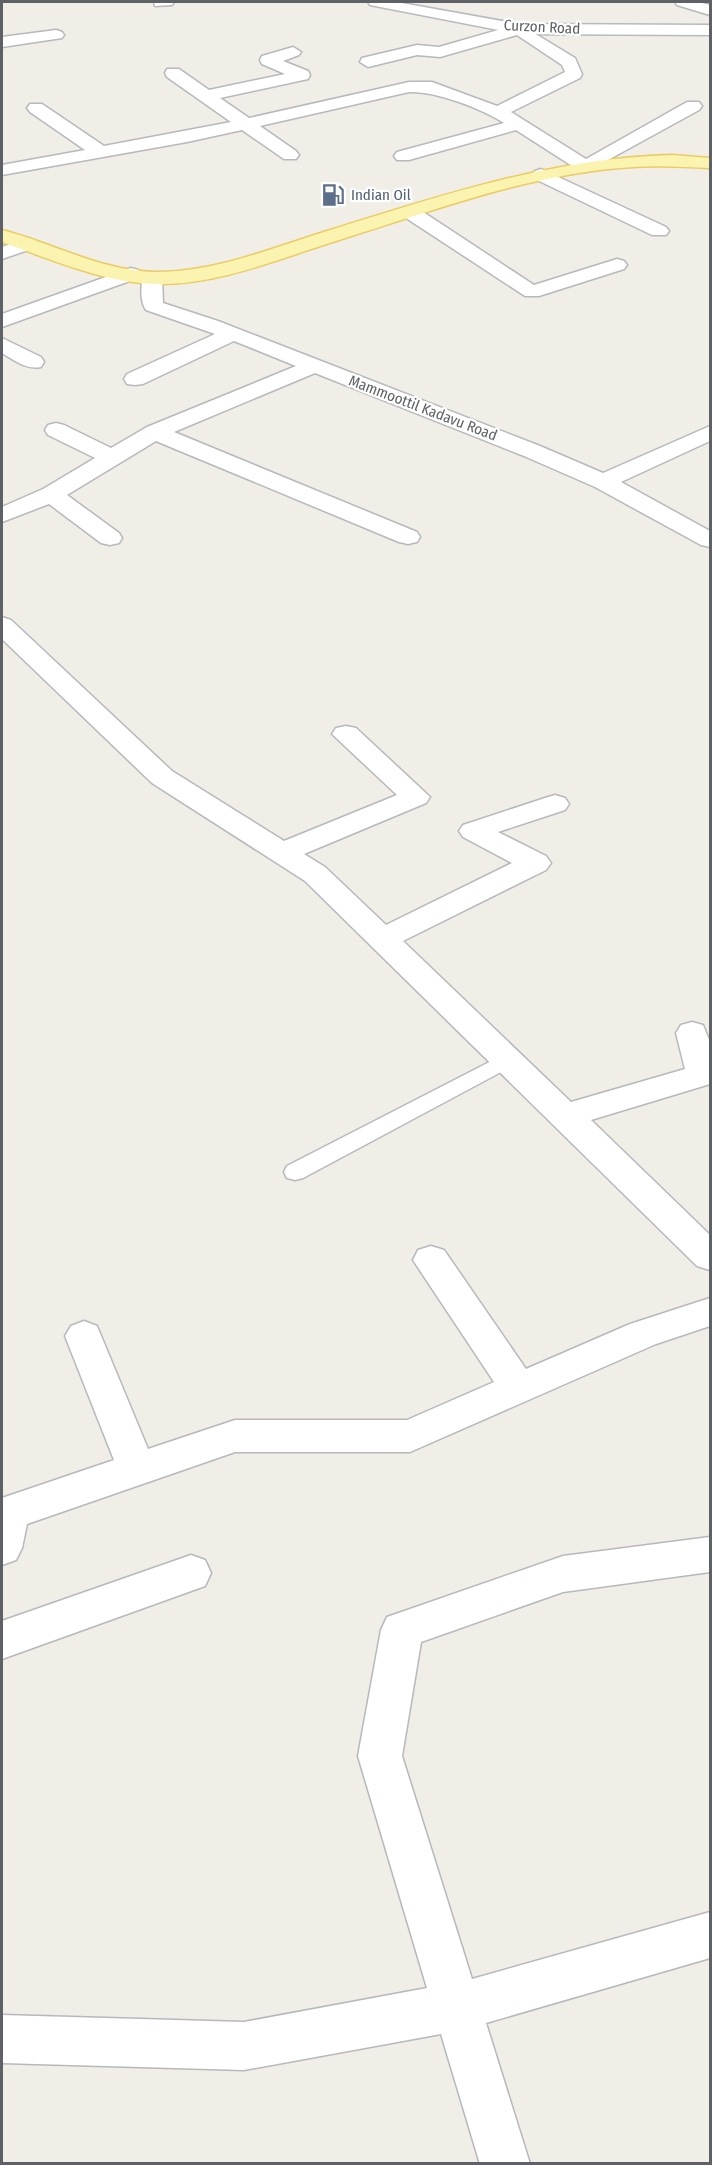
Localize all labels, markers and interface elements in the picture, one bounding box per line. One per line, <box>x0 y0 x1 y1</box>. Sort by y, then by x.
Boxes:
street label: Curzon Road <box>503 16 581 38</box>
fuel station icon: Indian Oil <box>320 182 346 208</box>
place label: Indian Oil <box>351 186 411 204</box>
street label: Mammoottil Kadavu Road <box>346 371 500 445</box>

